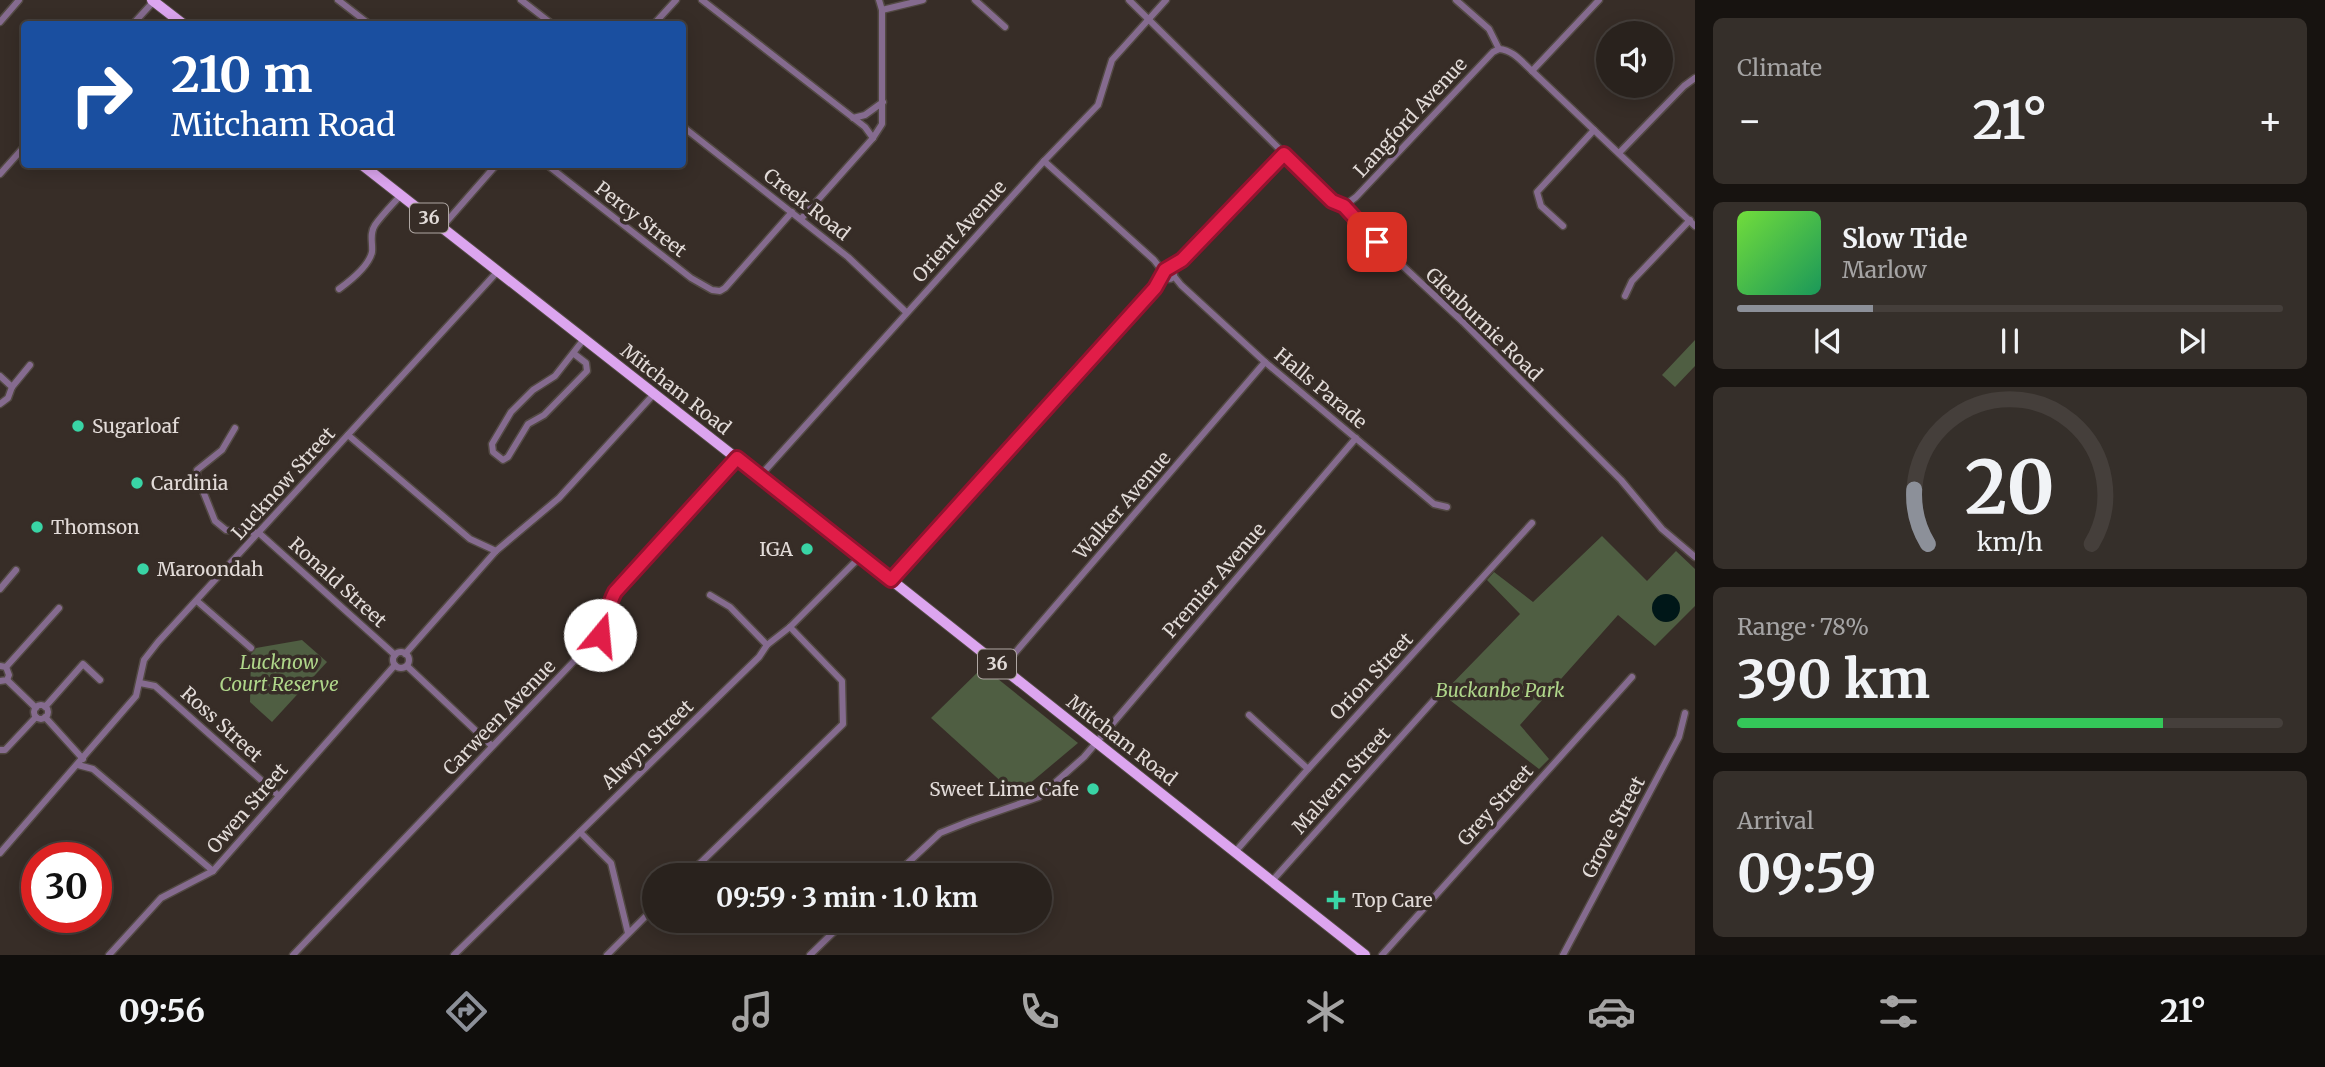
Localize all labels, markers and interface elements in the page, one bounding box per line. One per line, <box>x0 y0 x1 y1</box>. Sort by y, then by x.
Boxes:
map controls <box>1596 21 1673 98</box>
button: sound <box>1596 21 1673 98</box>
text: 210 m <box>171 44 312 105</box>
icon: right <box>56 49 147 140</box>
street label: Langford Avenue <box>1348 52 1472 182</box>
text: Climate <box>1737 53 1822 82</box>
text: 21° <box>1972 88 2048 153</box>
text: − <box>1737 97 1762 144</box>
text: + <box>2258 97 2283 144</box>
text: Mitcham Road <box>171 105 395 145</box>
street label: Creek Road <box>759 163 855 245</box>
street label: Orient Avenue <box>907 175 1011 287</box>
street label: Percy Street <box>591 176 692 262</box>
road number: 36 <box>410 204 448 232</box>
pin <box>1347 212 1407 272</box>
text: Slow Tide <box>1842 222 1968 255</box>
icon: arrive <box>1358 223 1396 261</box>
text: Marlow <box>1842 255 1927 284</box>
street label: Glenburnie Road <box>1421 262 1547 386</box>
icon: previous <box>1809 322 1847 360</box>
icon: pause <box>1991 322 2029 360</box>
icon: next <box>2173 322 2211 360</box>
street label: Mitcham Road <box>616 339 736 439</box>
street label: Halls Parade <box>1270 342 1372 434</box>
place label: Sugarloaf <box>92 414 180 438</box>
marker: Sugarloaf <box>70 418 86 434</box>
street label: Lucknow Street <box>226 421 340 544</box>
text: 20 <box>1965 442 2055 534</box>
street label: Walker Avenue <box>1068 446 1176 565</box>
place label: Cardinia <box>151 471 228 495</box>
marker: Cardinia <box>129 475 145 491</box>
place label: Thomson <box>51 515 140 539</box>
street label: Premier Avenue <box>1157 517 1271 642</box>
marker: Thomson <box>29 519 45 535</box>
text: km/h <box>1977 525 2043 557</box>
street label: Ronald Street <box>284 532 392 633</box>
place label: IGA <box>759 537 794 561</box>
marker: IGA <box>799 541 815 557</box>
place label: Maroondah <box>157 557 264 581</box>
marker: Maroondah <box>135 561 151 577</box>
position arrow <box>563 598 637 672</box>
text: Range · 78% <box>1737 612 1869 641</box>
street label: Orion Street <box>1324 627 1418 725</box>
text: 390 km <box>1737 647 1930 712</box>
park label: Lucknow Court Reserve <box>219 650 339 696</box>
road number: 36 <box>978 650 1016 678</box>
street label: Carween Avenue <box>438 654 560 780</box>
park label: Buckanbe Park <box>1436 678 1565 702</box>
street label: Ross Street <box>176 681 268 767</box>
street label: Mitcham Road <box>1062 690 1182 790</box>
street label: Alwyn Street <box>595 694 698 795</box>
street label: Malvern Street <box>1287 721 1396 838</box>
street label: Owen Street <box>201 758 293 858</box>
street label: Grey Street <box>1452 759 1538 851</box>
street label: Grove Street <box>1576 771 1650 882</box>
place label: Sweet Lime Cafe <box>929 777 1079 801</box>
marker: Sweet Lime Cafe <box>1085 781 1101 797</box>
text: Arrival <box>1737 806 1814 835</box>
text: 09:59 <box>1737 841 1876 906</box>
speed limit sign: 30 <box>21 842 112 933</box>
text: 09:59 · 3 min · 1.0 km <box>716 881 978 914</box>
place label: Top Care <box>1352 888 1433 912</box>
marker: Top Care <box>1326 890 1346 910</box>
icon: directions <box>442 987 491 1036</box>
icon: music <box>728 987 777 1036</box>
icon: phone <box>1015 987 1064 1036</box>
icon: climate <box>1301 987 1350 1036</box>
icon: car <box>1587 987 1636 1036</box>
icon: filters <box>1874 987 1923 1036</box>
text: 09:56 <box>119 991 205 1031</box>
text: 21° <box>2160 991 2206 1031</box>

